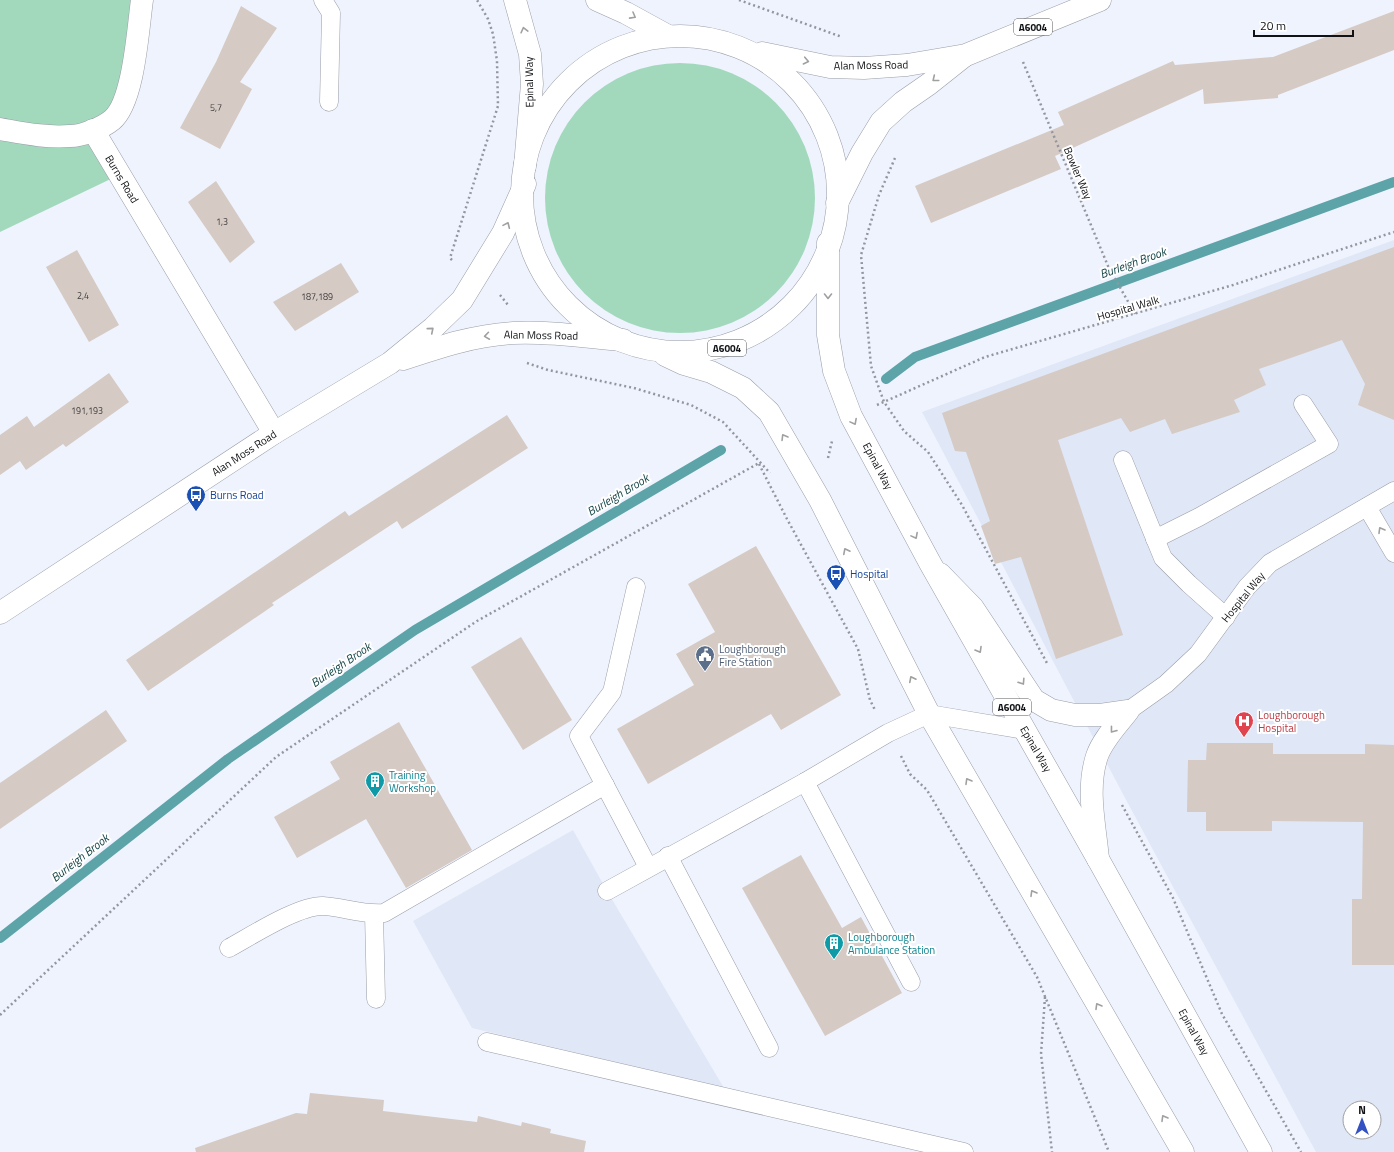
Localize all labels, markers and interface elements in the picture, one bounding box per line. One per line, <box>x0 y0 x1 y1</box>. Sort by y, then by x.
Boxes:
one-way arrow <box>629 12 636 19</box>
scale bar <box>1254 12 1353 38</box>
text: 20 m <box>1260 16 1286 35</box>
road number: A6004 <box>1014 19 1052 35</box>
one-way arrow <box>520 27 529 34</box>
street label: Epinal Way <box>521 56 537 108</box>
street label: Alan Moss Road <box>834 56 909 74</box>
one-way arrow <box>802 57 809 65</box>
one-way arrow <box>933 75 940 82</box>
house number: 5,7 <box>210 101 222 114</box>
street label: Bowler Way <box>1060 144 1096 202</box>
street label: Burns Road <box>101 152 143 206</box>
house number: 1,3 <box>216 215 228 228</box>
one-way arrow <box>502 222 510 230</box>
water label: Burleigh Brook <box>1097 241 1170 283</box>
house number: 2,4 <box>77 289 89 302</box>
house number: 187,189 <box>301 290 333 303</box>
street label: Hospital Walk <box>1095 291 1162 324</box>
one-way arrow <box>824 293 832 299</box>
street label: Alan Moss Road <box>504 326 579 344</box>
one-way arrow <box>427 327 434 334</box>
one-way arrow <box>484 331 490 340</box>
road number: A6004 <box>708 340 746 356</box>
house number: 191,193 <box>71 404 103 417</box>
one-way arrow <box>849 417 857 425</box>
street label: Alan Moss Road <box>208 426 280 480</box>
one-way arrow <box>781 434 788 441</box>
street label: Epinal Way <box>859 440 897 493</box>
water label: Burleigh Brook <box>583 468 654 521</box>
bus stop icon: Burns Road <box>185 484 207 512</box>
place label: Burns Road <box>210 487 264 503</box>
one-way arrow <box>1378 527 1385 534</box>
one-way arrow <box>911 532 918 539</box>
one-way arrow <box>844 548 851 555</box>
bus stop icon: Hospital <box>825 563 847 591</box>
place label: Hospital <box>850 566 888 582</box>
street label: Hospital Way <box>1218 568 1269 626</box>
water label: Burleigh Brook <box>307 636 376 692</box>
place label: Loughborough Fire Station <box>719 641 786 670</box>
public building icon: Loughborough Fire Station <box>694 644 716 672</box>
one-way arrow <box>975 645 982 653</box>
one-way arrow <box>909 676 917 684</box>
one-way arrow <box>1017 678 1025 685</box>
road number: A6004 <box>993 699 1031 715</box>
place label: Loughborough Hospital <box>1258 707 1325 736</box>
hospital icon: Loughborough Hospital <box>1233 710 1255 738</box>
street label: Epinal Way <box>1016 723 1056 776</box>
one-way arrow <box>1111 725 1118 732</box>
place label: Training Workshop <box>389 767 436 796</box>
building icon: Training Workshop <box>364 770 386 798</box>
one-way arrow <box>966 778 973 785</box>
water label: Burleigh Brook <box>47 828 114 886</box>
one-way arrow <box>1031 890 1038 897</box>
place label: Loughborough Ambulance Station <box>848 929 935 958</box>
building icon: Loughborough Ambulance Station <box>823 932 845 960</box>
one-way arrow <box>1096 1003 1103 1010</box>
street label: Epinal Way <box>1175 1006 1214 1059</box>
north arrow <box>1342 1100 1382 1140</box>
text: N <box>1358 1102 1366 1118</box>
one-way arrow <box>1161 1115 1168 1122</box>

